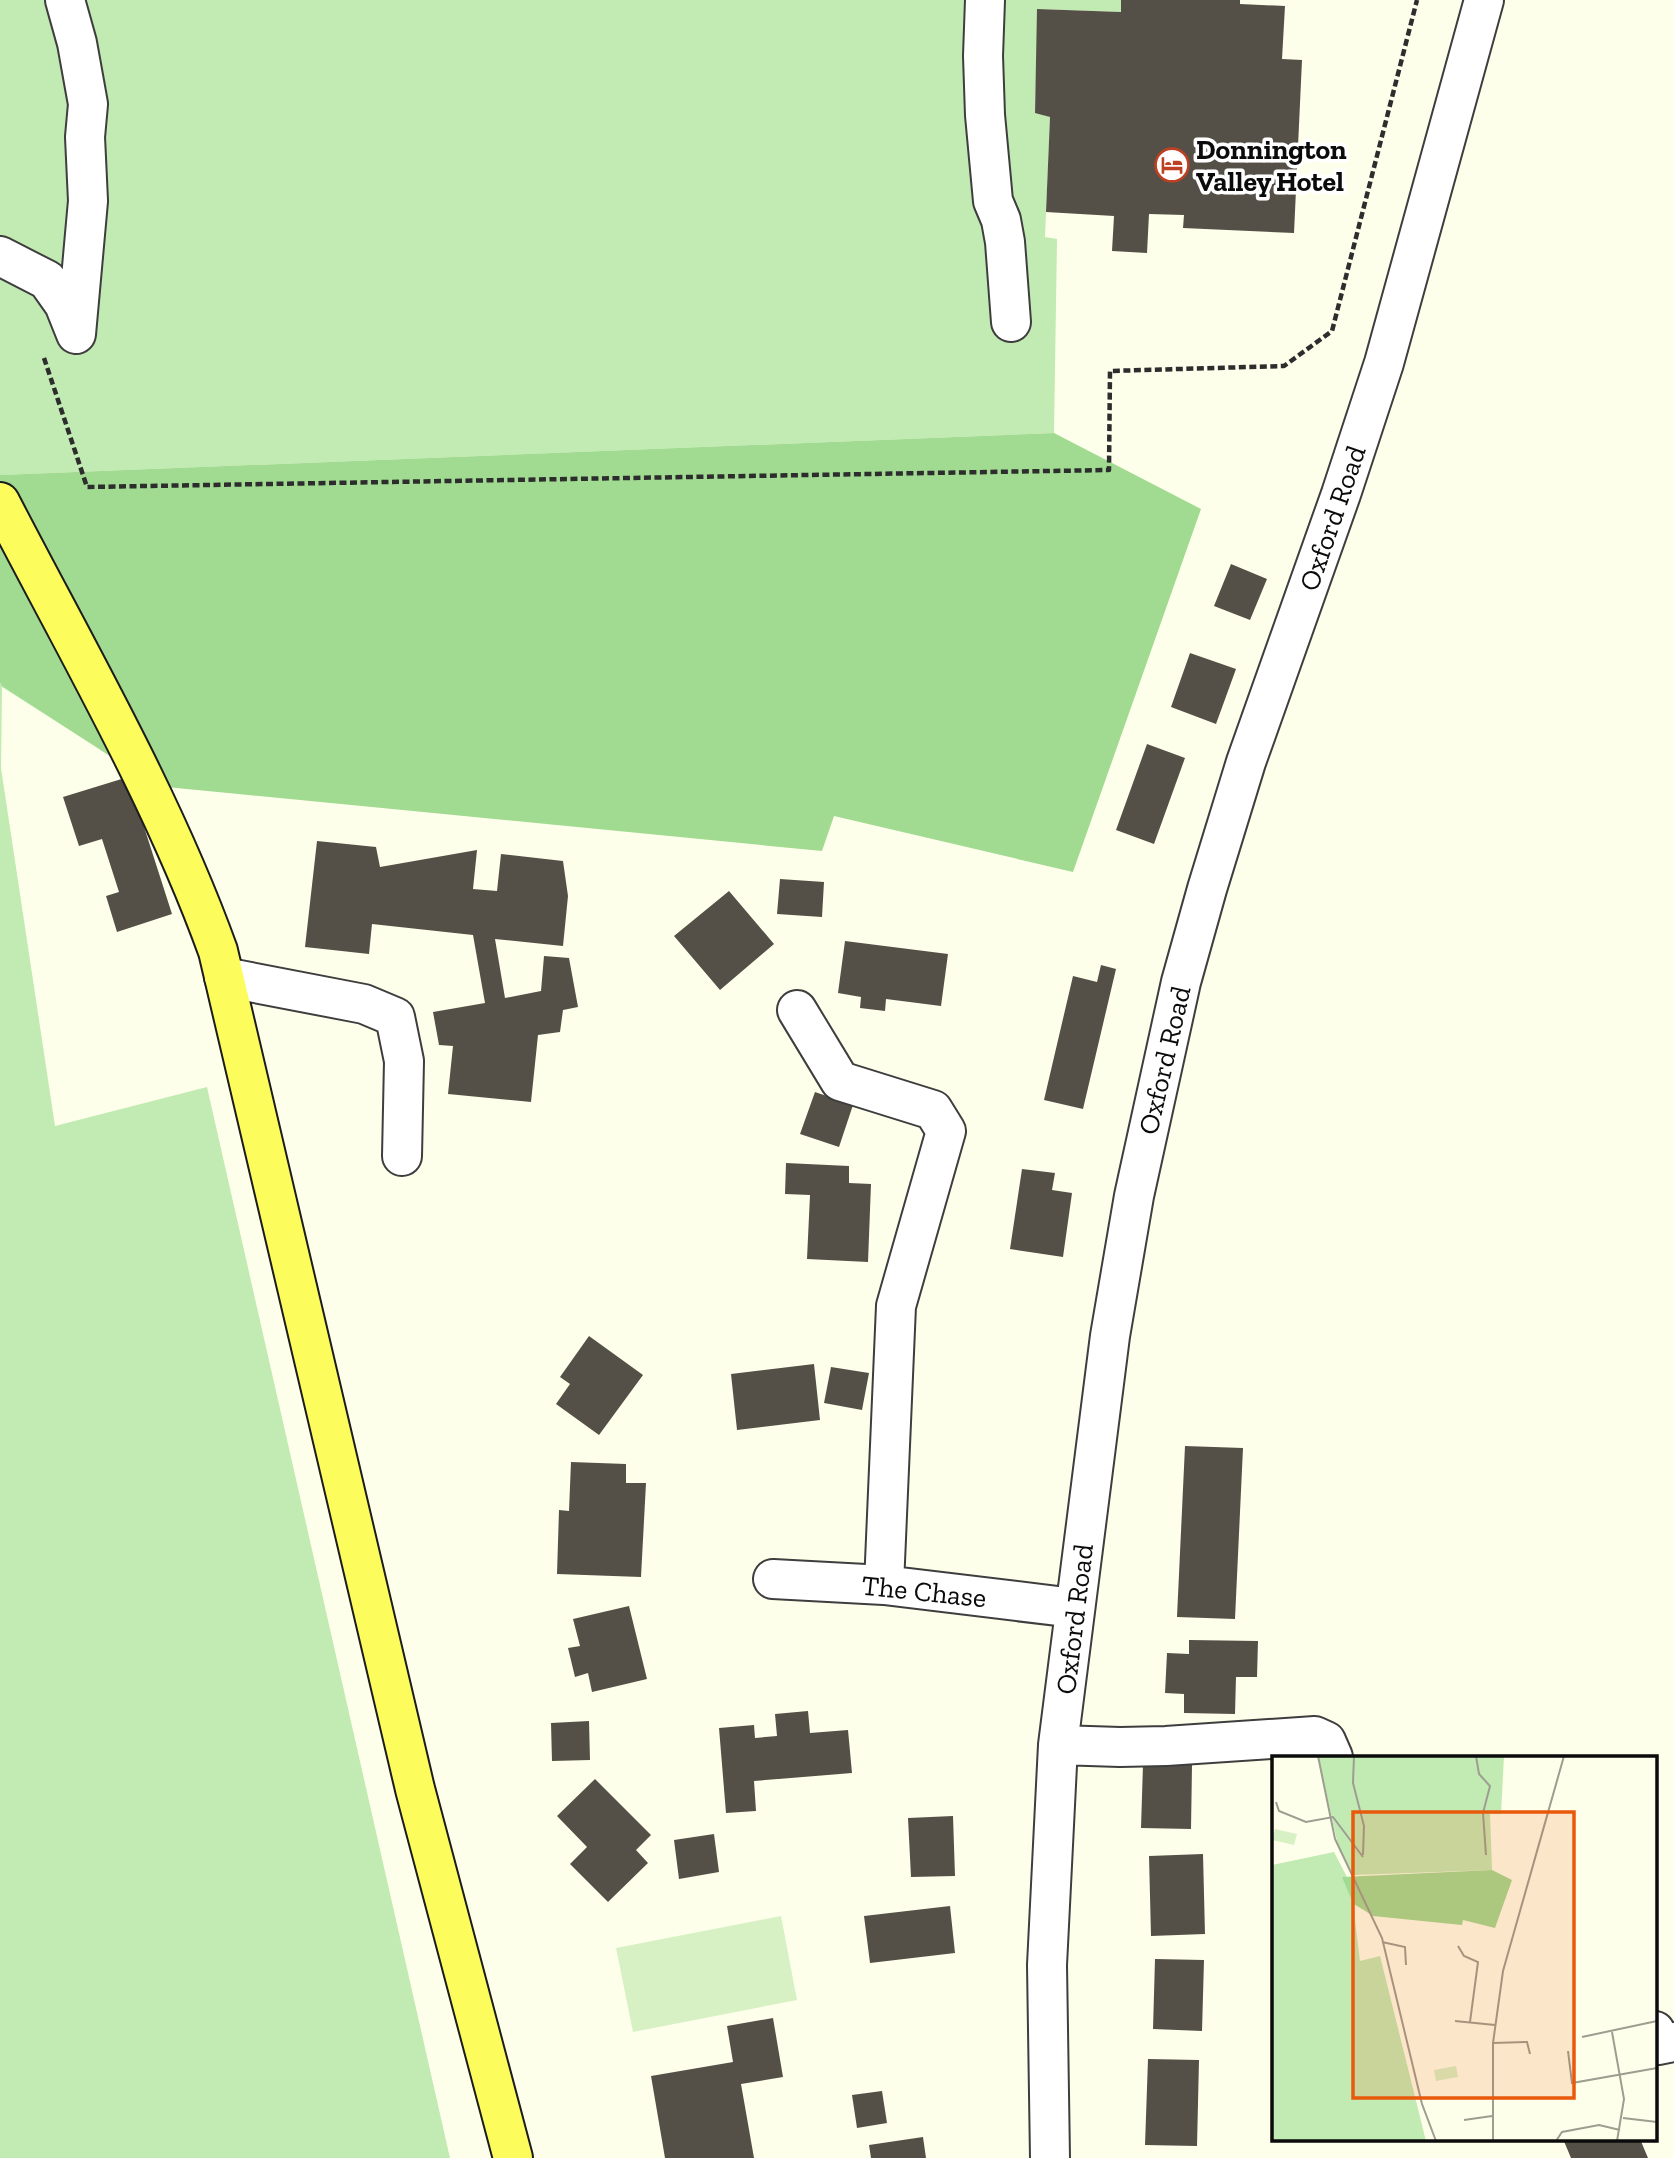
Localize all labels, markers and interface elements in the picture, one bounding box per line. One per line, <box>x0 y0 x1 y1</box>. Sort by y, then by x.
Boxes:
place label: Donnington Valley Hotel <box>1196 133 1347 198</box>
hotel icon: Donnington Valley Hotel <box>1153 146 1191 184</box>
street label: Oxford Road <box>1292 441 1373 595</box>
street label: Oxford Road <box>1131 983 1198 1138</box>
street label: Oxford Road <box>1049 1542 1100 1696</box>
street label: The Chase <box>860 1569 988 1614</box>
inset map <box>1272 1756 1656 2140</box>

